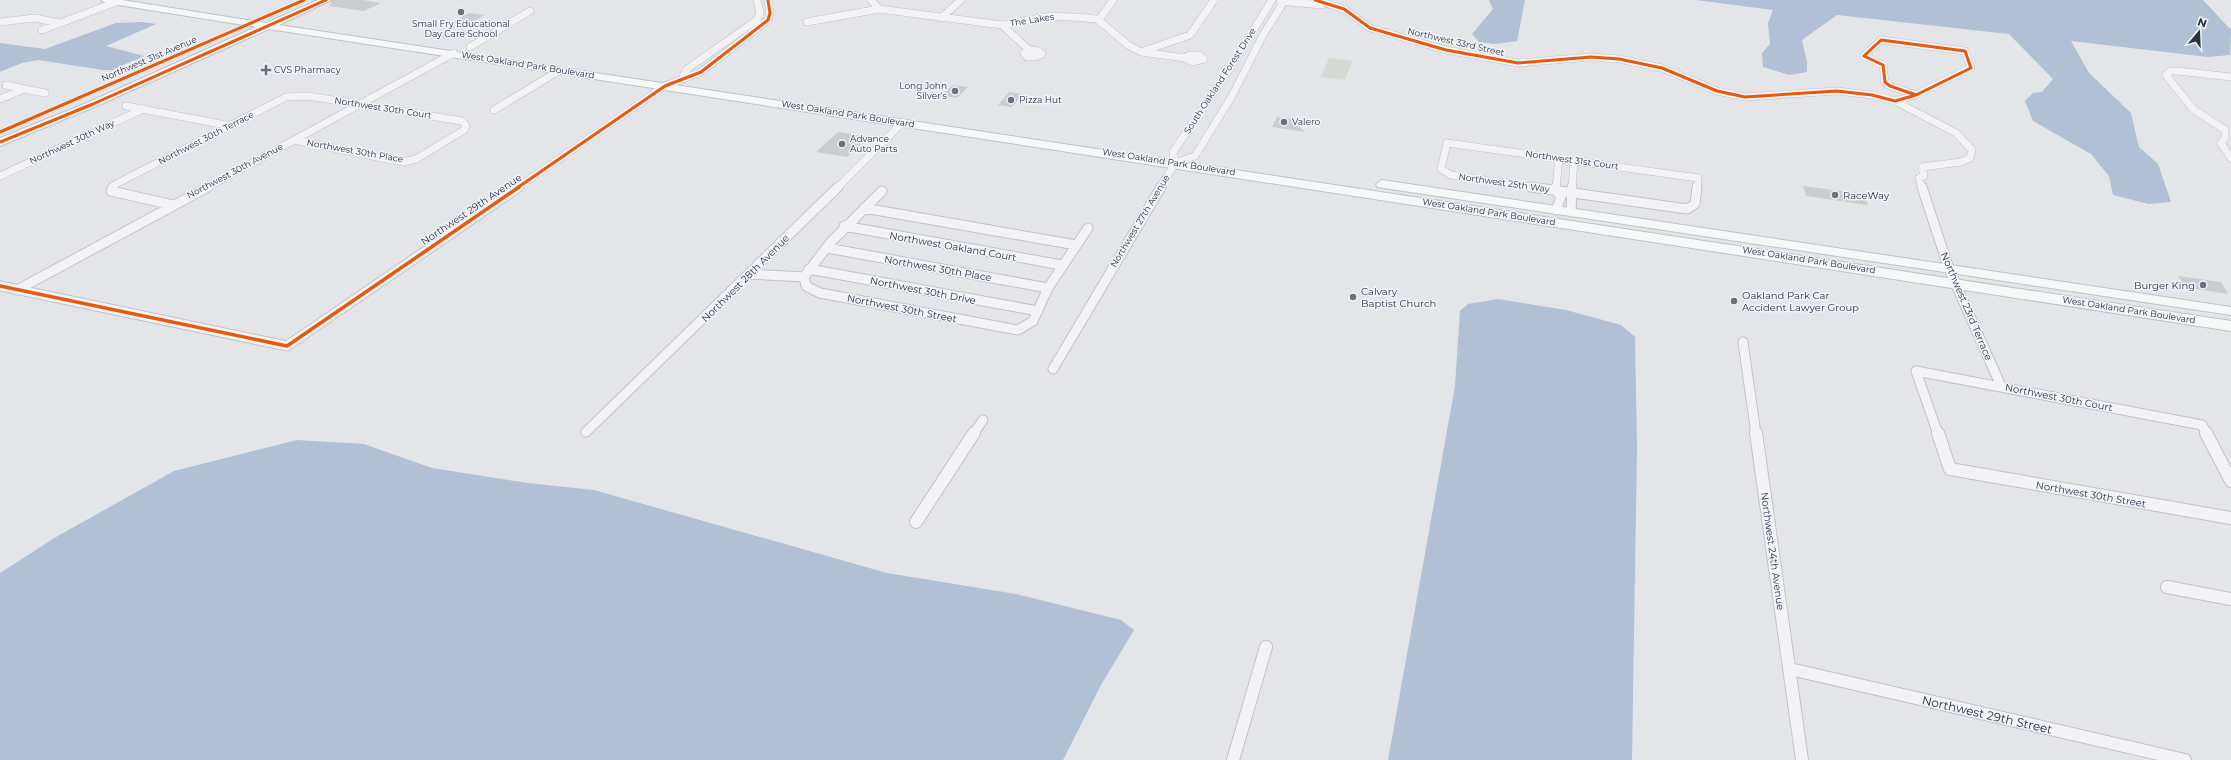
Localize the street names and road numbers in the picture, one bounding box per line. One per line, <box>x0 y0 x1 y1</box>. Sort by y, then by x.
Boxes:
street label: The Lakes <box>1009 10 1055 28</box>
street label: South Oakland Forest Drive <box>1181 25 1258 136</box>
street label: Northwest 33rd Street <box>1407 25 1506 58</box>
street label: Northwest 31st Avenue <box>99 33 199 84</box>
street label: West Oakland Park Boulevard <box>461 49 595 80</box>
street label: Northwest 30th Court <box>334 94 433 121</box>
street label: West Oakland Park Boulevard <box>781 98 915 129</box>
street label: Northwest 30th Terrace <box>156 108 256 166</box>
street label: Northwest 30th Way <box>27 117 116 166</box>
street label: Northwest 30th Place <box>306 137 405 165</box>
street label: Northwest 30th Avenue <box>185 140 285 201</box>
street label: West Oakland Park Boulevard <box>1102 146 1236 177</box>
street label: Northwest 31st Court <box>1525 148 1620 172</box>
street label: Northwest 29th Avenue <box>418 171 524 248</box>
street label: Northwest 25th Way <box>1458 171 1550 194</box>
street label: Northwest 27th Avenue <box>1107 172 1172 269</box>
street label: West Oakland Park Boulevard <box>1422 196 1556 227</box>
street label: Northwest Oakland Court <box>888 229 1017 264</box>
street label: Northwest 28th Avenue <box>699 232 792 325</box>
street label: West Oakland Park Boulevard <box>1742 244 1876 275</box>
street label: Northwest 23rd Terrace <box>1938 250 1995 362</box>
street label: Northwest 30th Place <box>883 253 993 284</box>
street label: Northwest 30th Drive <box>869 274 977 307</box>
street label: Northwest 30th Street <box>846 291 958 326</box>
street label: West Oakland Park Boulevard <box>2062 294 2196 325</box>
street label: Northwest 30th Court <box>2004 381 2114 414</box>
street label: Northwest 30th Street <box>2035 478 2147 511</box>
street label: Northwest 24th Avenue <box>1758 491 1787 611</box>
street label: Northwest 29th Street <box>1920 692 2054 737</box>

